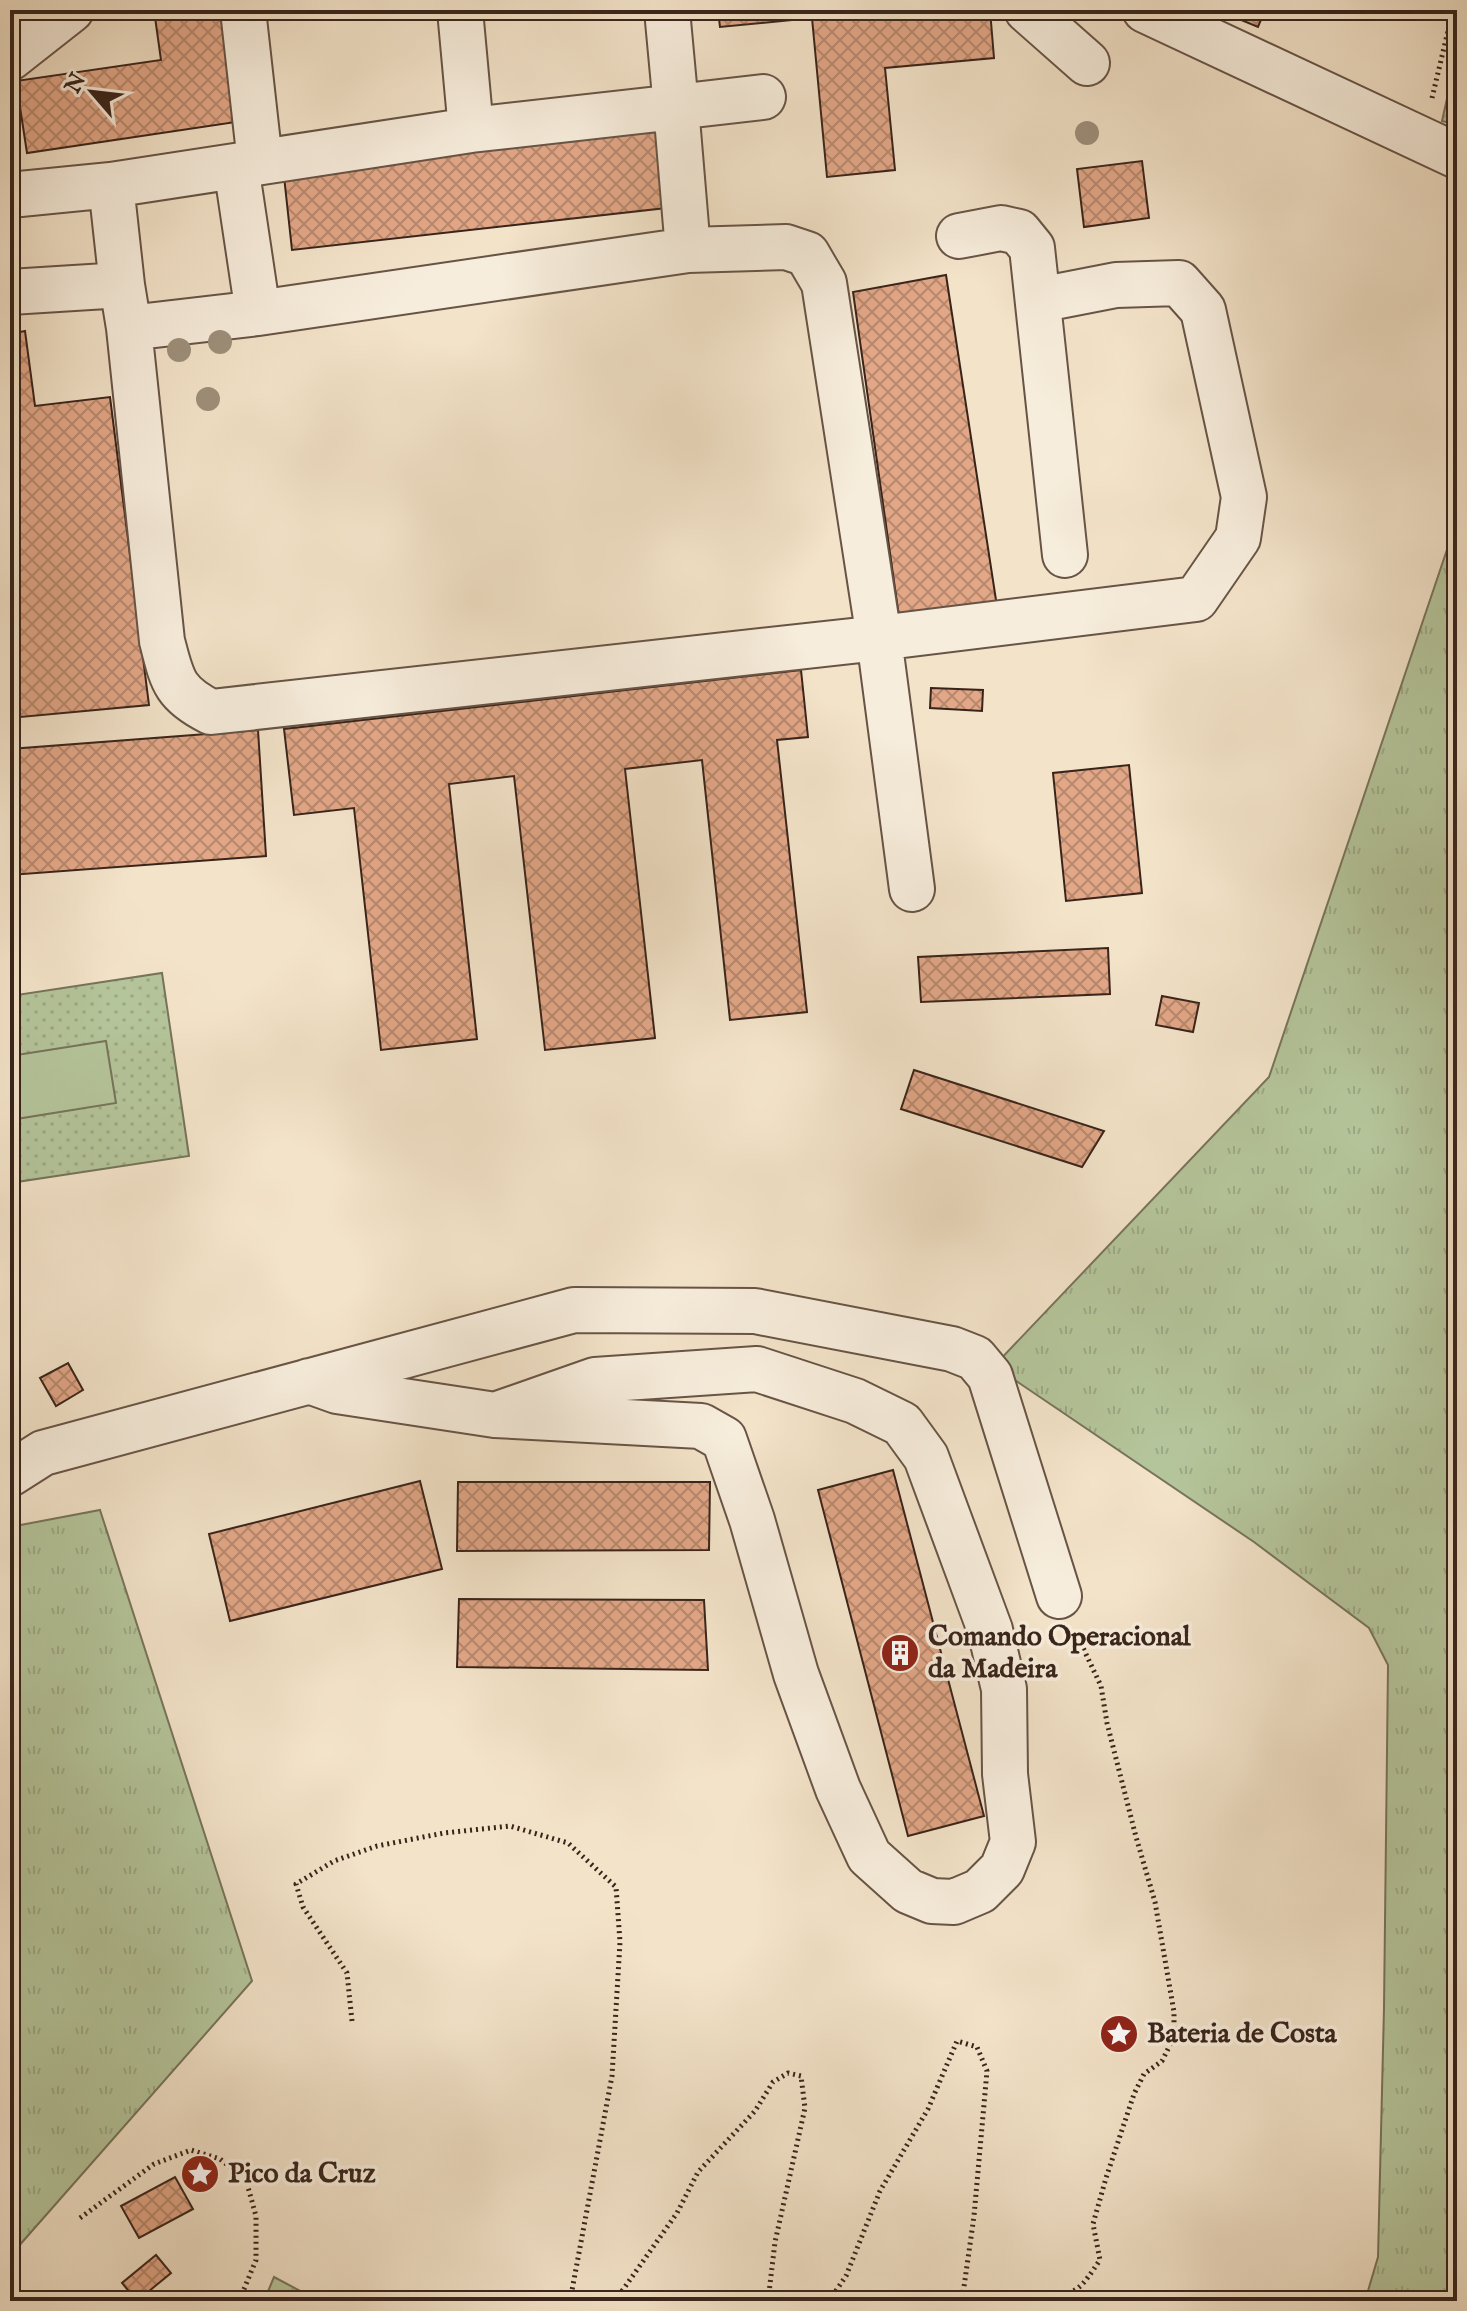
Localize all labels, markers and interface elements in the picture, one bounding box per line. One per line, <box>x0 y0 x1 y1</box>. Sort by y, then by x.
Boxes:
north arrow <box>52 52 132 132</box>
text: N <box>59 69 93 99</box>
place label: Comando Operacional da Madeira <box>928 1620 1192 1687</box>
building icon: Comando Operacional da Madeira <box>879 1632 921 1674</box>
place icon: Bateria de Costa <box>1098 2013 1140 2055</box>
place label: Bateria de Costa <box>1147 2017 1338 2052</box>
place icon: Pico da Cruz <box>179 2153 221 2195</box>
place label: Pico da Cruz <box>228 2157 376 2192</box>

